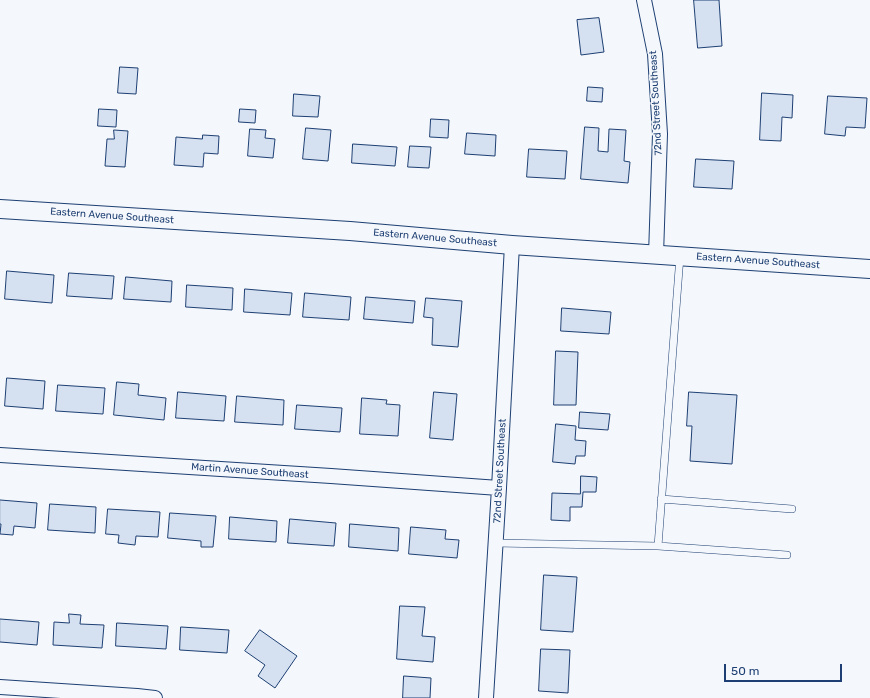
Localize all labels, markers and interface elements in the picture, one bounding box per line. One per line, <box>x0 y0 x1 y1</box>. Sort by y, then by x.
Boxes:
street label: 72nd Street Southeast <box>647 50 665 156</box>
street label: Eastern Avenue Southeast <box>50 206 174 226</box>
street label: Eastern Avenue Southeast <box>373 227 497 249</box>
street label: Eastern Avenue Southeast <box>696 251 820 271</box>
street label: 72nd Street Southeast <box>491 418 509 524</box>
street label: Martin Avenue Southeast <box>191 461 309 481</box>
scale bar <box>726 656 844 682</box>
text: 50 m <box>731 664 759 678</box>

